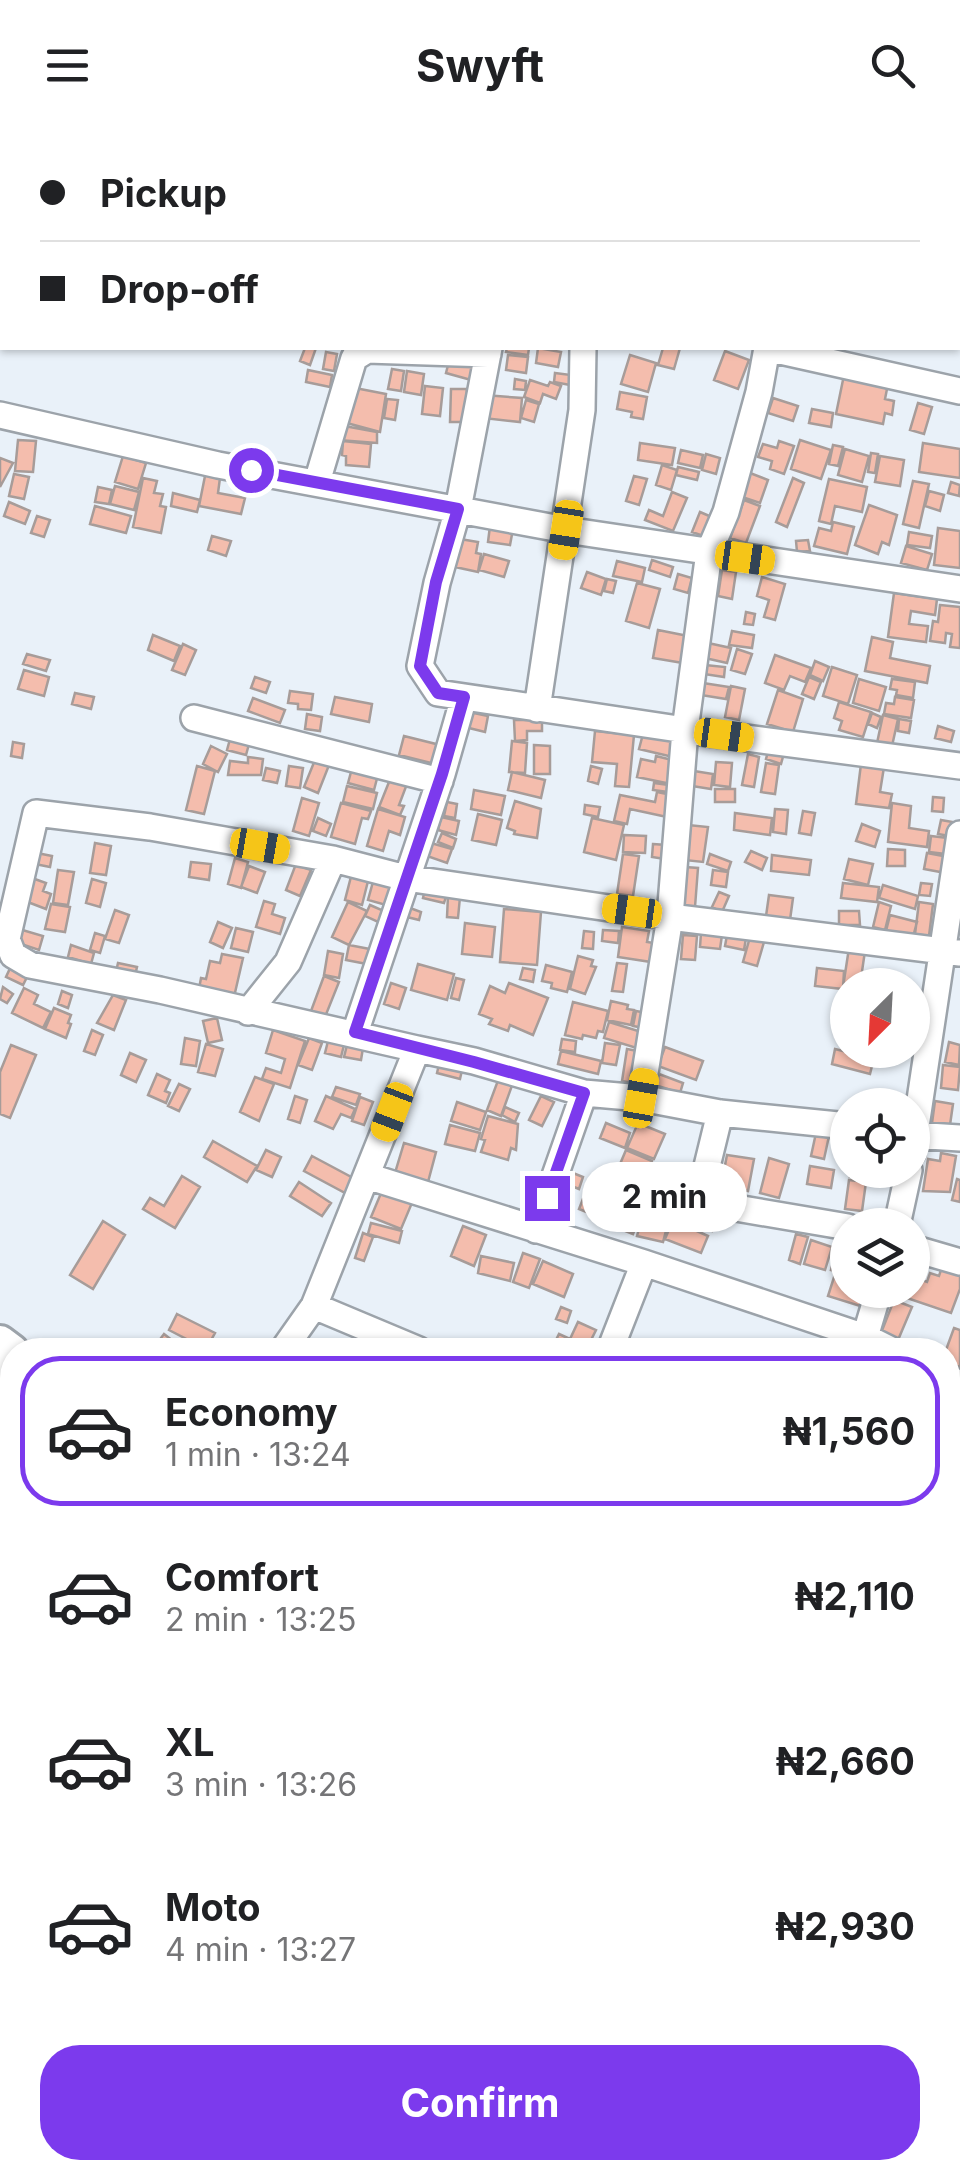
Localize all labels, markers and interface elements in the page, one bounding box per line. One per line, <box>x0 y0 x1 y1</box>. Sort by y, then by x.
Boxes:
icon: menu <box>40 38 95 93</box>
text: Swyft <box>416 38 544 93</box>
icon: search <box>865 38 920 93</box>
text: Pickup <box>100 170 227 216</box>
text: Drop-off <box>100 266 259 312</box>
route start <box>229 448 274 493</box>
car <box>546 498 586 562</box>
car <box>713 539 777 577</box>
car <box>692 716 756 754</box>
car <box>228 826 292 866</box>
car <box>600 892 664 930</box>
north arrow <box>830 968 930 1068</box>
map controls <box>830 968 930 1308</box>
car <box>621 1066 661 1130</box>
car <box>367 1079 417 1145</box>
button: locate <box>830 1088 930 1188</box>
callout: 2 min <box>582 1163 747 1233</box>
route end <box>525 1176 570 1221</box>
text: 2 min <box>622 1177 707 1216</box>
button: layers <box>830 1208 930 1308</box>
icon: car <box>45 1386 135 1476</box>
text: Economy <box>165 1389 338 1435</box>
text: ₦1,560 <box>783 1408 915 1454</box>
text: 1 min · 13:24 <box>165 1435 351 1474</box>
icon: car <box>45 1551 135 1641</box>
text: Comfort <box>165 1554 319 1600</box>
text: ₦2,110 <box>795 1573 915 1619</box>
text: 2 min · 13:25 <box>165 1600 356 1639</box>
icon: car <box>45 1716 135 1806</box>
text: XL <box>165 1719 215 1765</box>
text: ₦2,660 <box>776 1738 915 1784</box>
text: 3 min · 13:26 <box>165 1765 357 1804</box>
icon: car <box>45 1881 135 1971</box>
text: Moto <box>165 1884 261 1930</box>
text: ₦2,930 <box>775 1903 915 1949</box>
text: 4 min · 13:27 <box>165 1930 356 1969</box>
button: Confirm <box>40 2045 920 2160</box>

